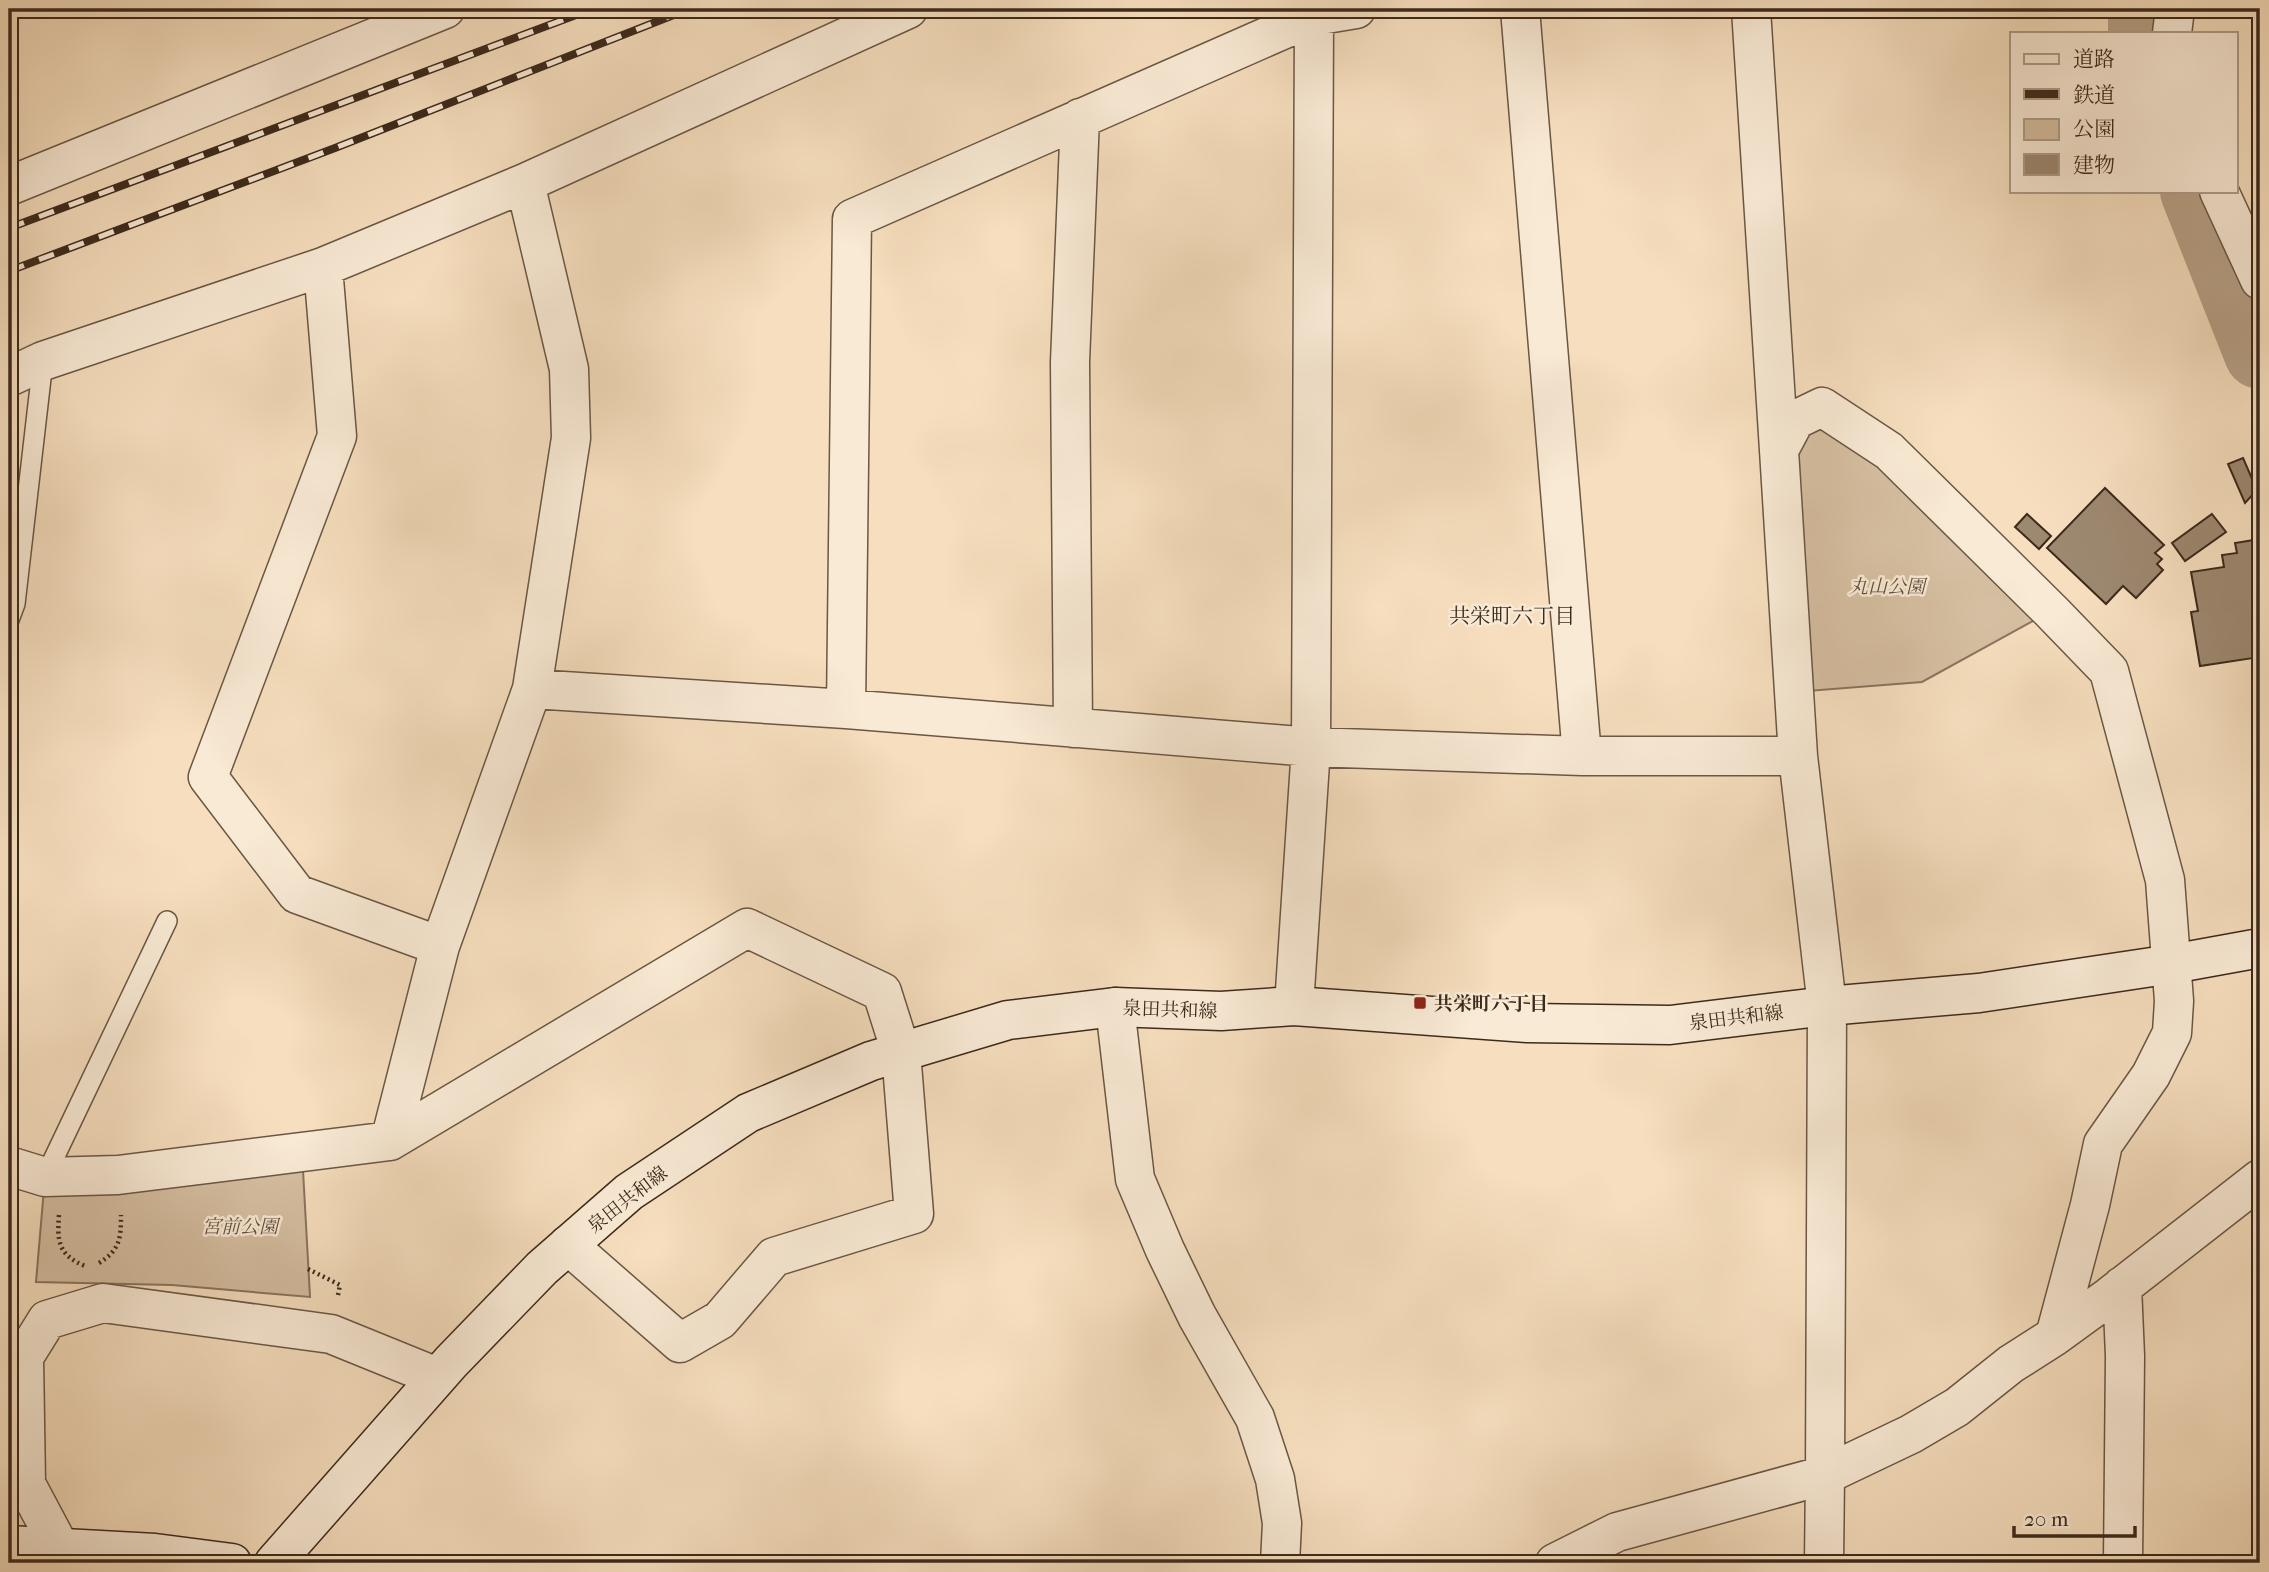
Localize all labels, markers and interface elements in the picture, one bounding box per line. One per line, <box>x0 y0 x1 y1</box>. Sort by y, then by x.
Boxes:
legend <box>2010 32 2238 192</box>
text: 道路 <box>2073 47 2115 71</box>
text: 鉄道 <box>2073 83 2115 107</box>
text: 公園 <box>2073 117 2115 141</box>
text: 建物 <box>2073 153 2115 177</box>
park label: 丸山公園 <box>1849 576 1928 598</box>
district label: 共栄町六丁目 <box>1449 604 1575 628</box>
place label: 共栄町六丁目 <box>1434 993 1548 1015</box>
marker: 共栄町六丁目 <box>1412 995 1428 1011</box>
street label: 泉田共和線 <box>1122 997 1218 1023</box>
street label: 泉田共和線 <box>1688 1001 1785 1035</box>
street label: 泉田共和線 <box>583 1162 672 1238</box>
park label: 宮前公園 <box>202 1216 281 1238</box>
scale bar <box>2014 1495 2134 1539</box>
text: 20 m <box>2024 1507 2069 1531</box>

